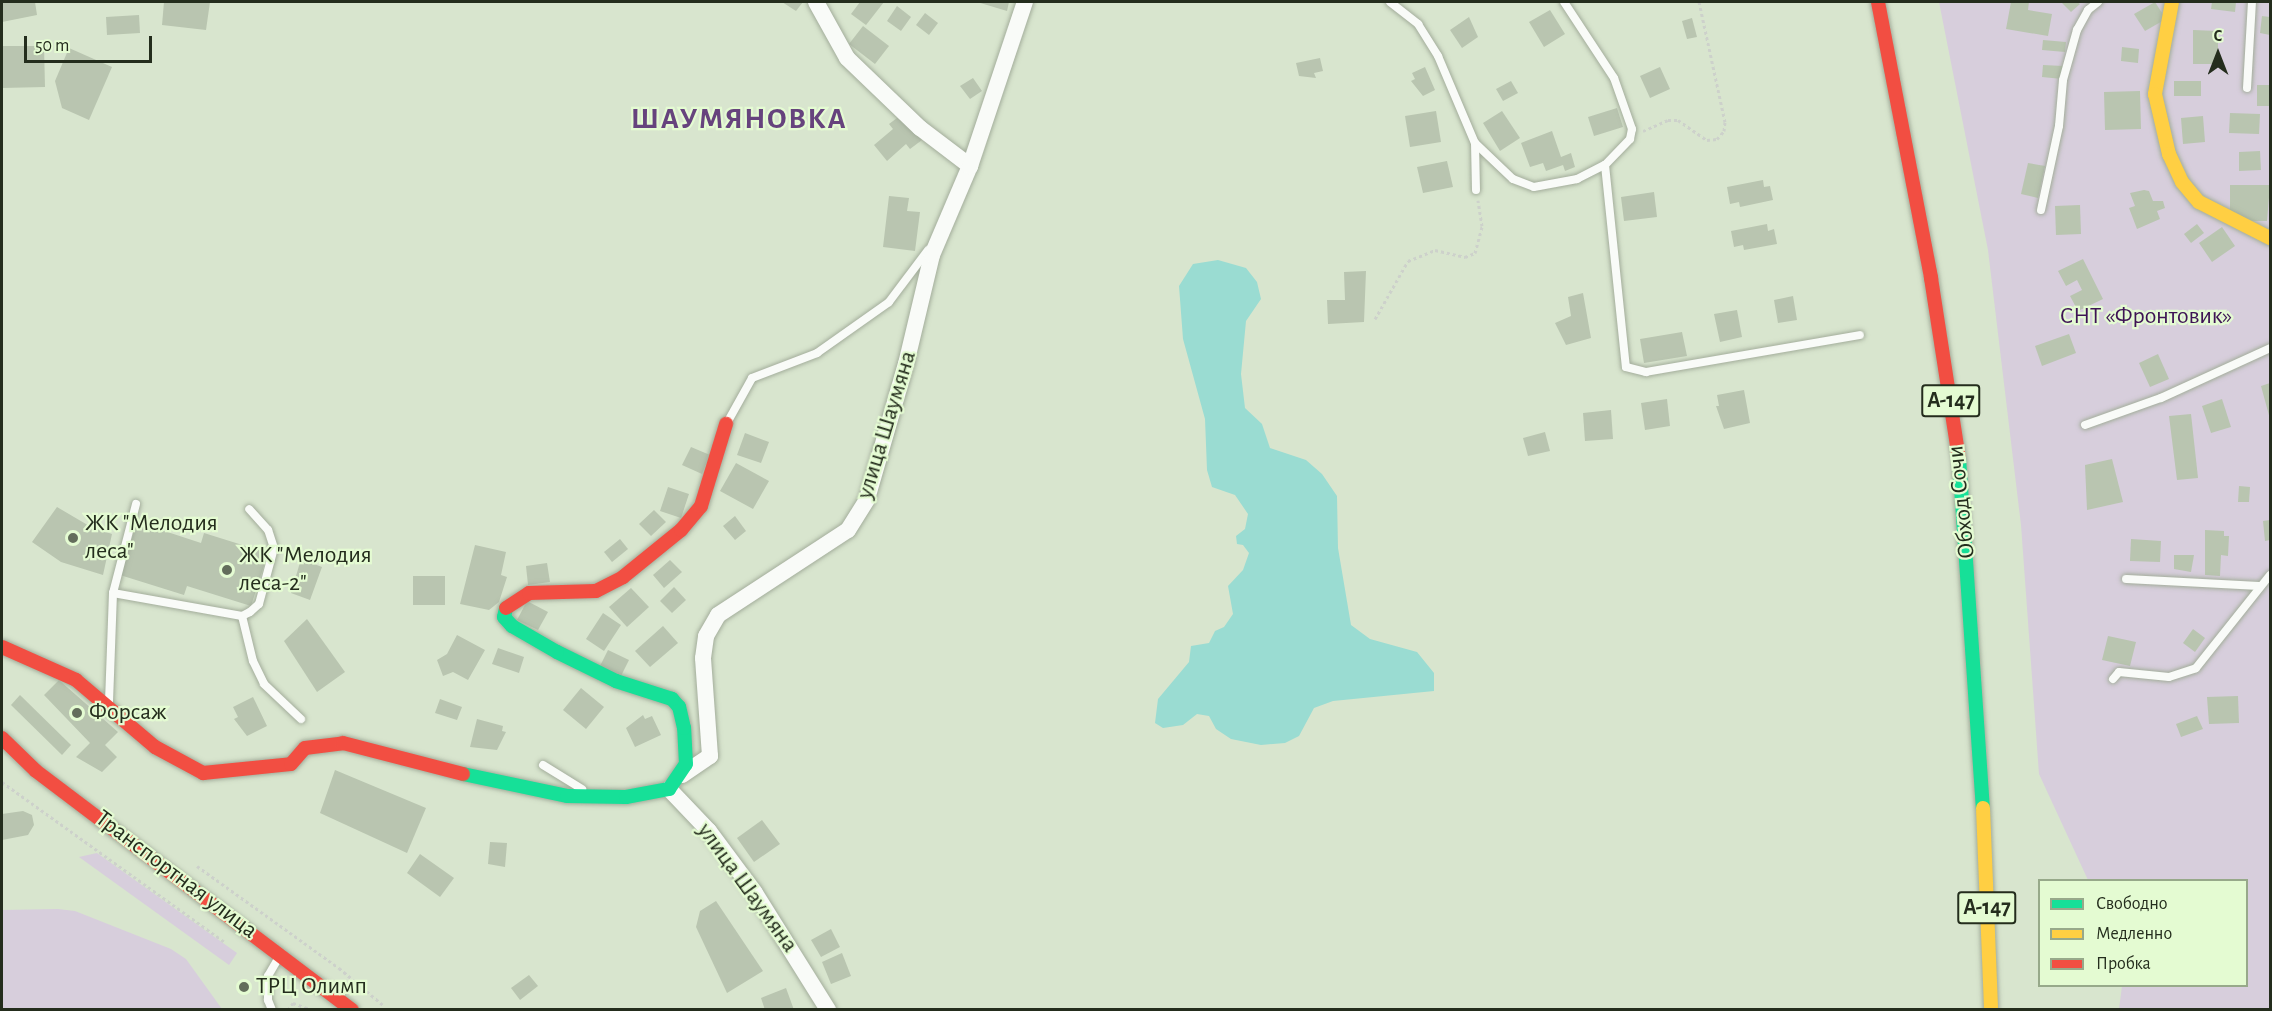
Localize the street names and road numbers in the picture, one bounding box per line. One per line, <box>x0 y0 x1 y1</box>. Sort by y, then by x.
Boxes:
street label: улица Шаумяна <box>851 348 923 502</box>
road number: А-147 <box>1921 382 1981 420</box>
street label: Обход Сочи <box>1942 444 1982 560</box>
street label: Транспортная улица <box>89 805 263 945</box>
street label: улица Шаумяна <box>690 818 804 958</box>
road number: А-147 <box>1957 889 2017 927</box>

